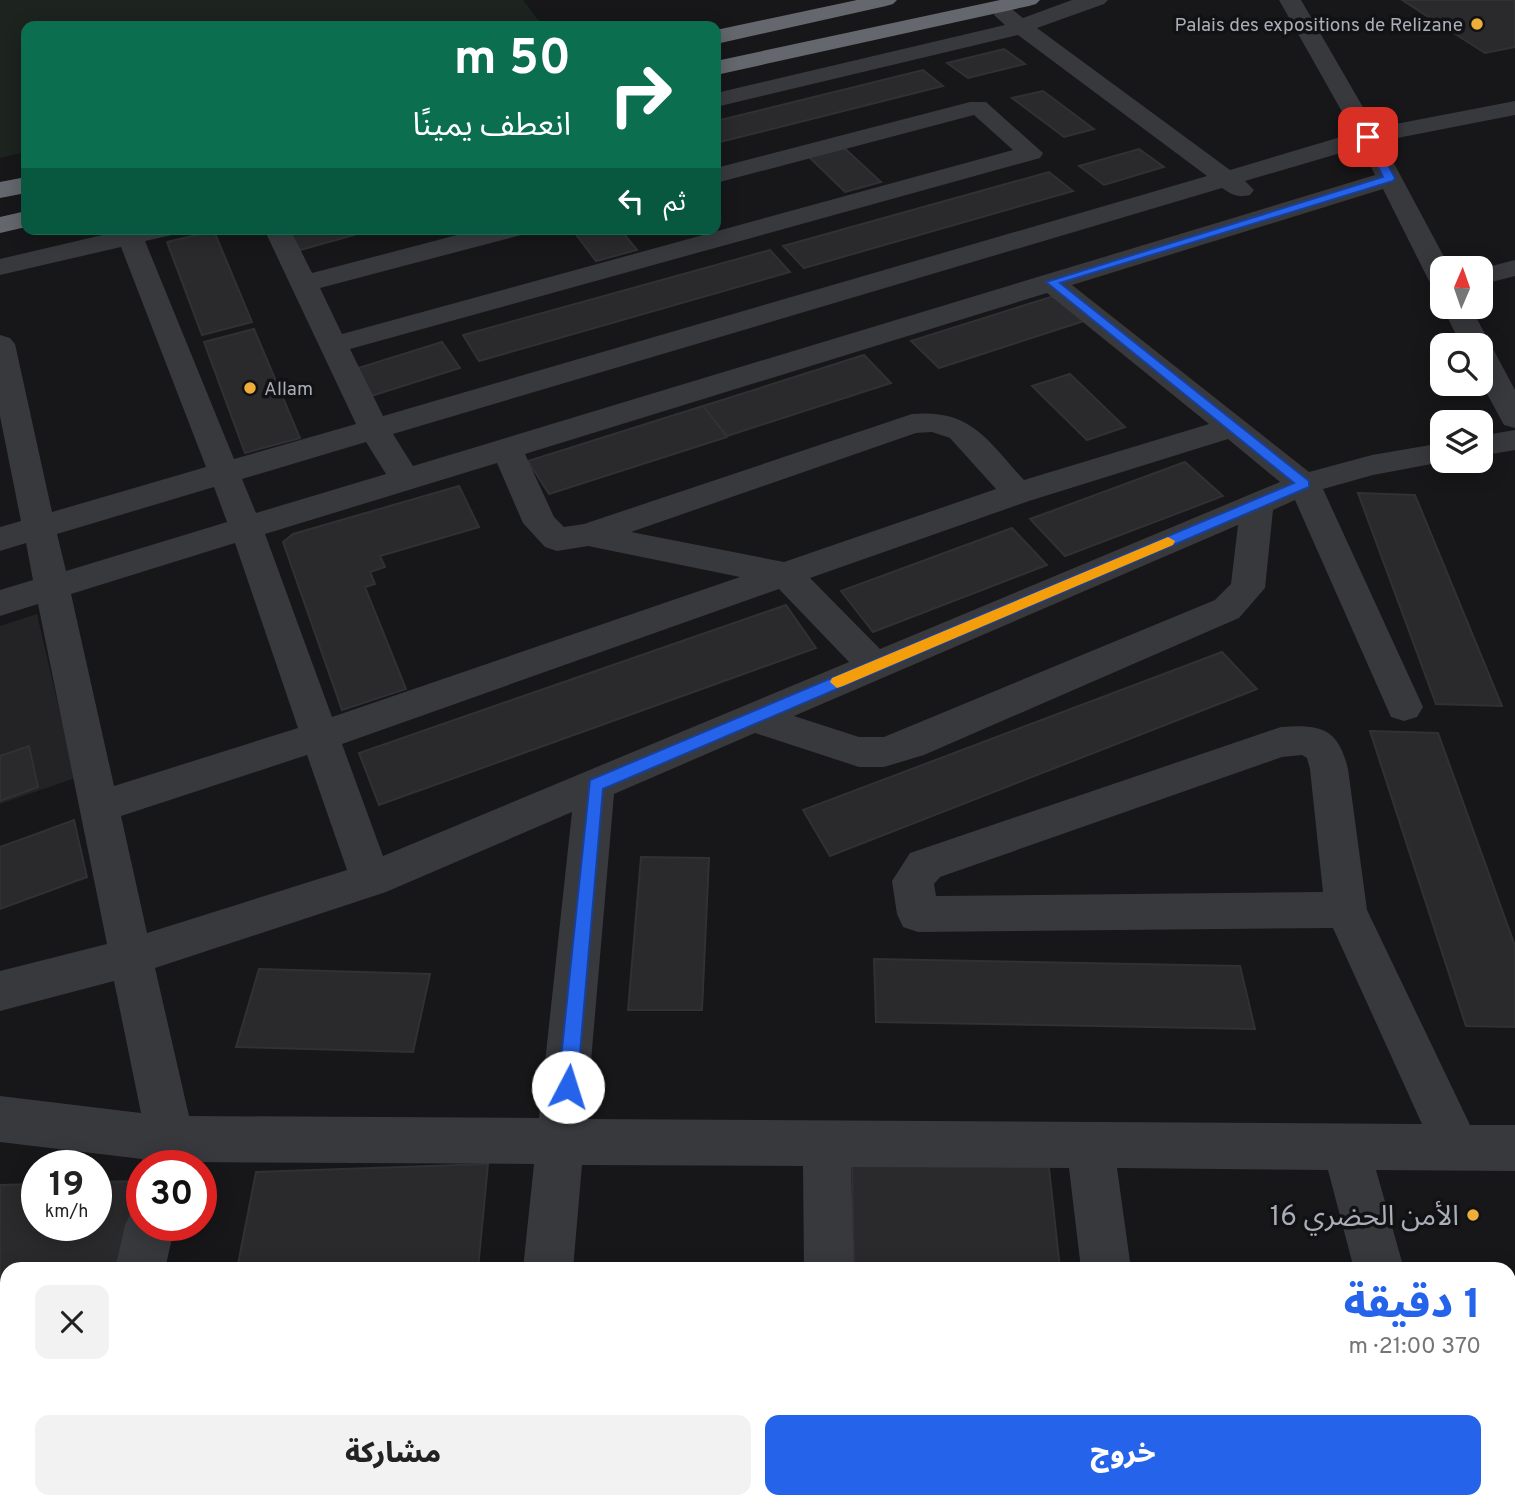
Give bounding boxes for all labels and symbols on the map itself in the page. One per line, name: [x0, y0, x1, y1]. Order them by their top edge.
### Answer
place label: Palais des expositions de Relizane: [1175, 14, 1463, 38]
marker: Palais des expositions de Relizane: [1469, 16, 1485, 32]
pin: [1338, 107, 1398, 167]
north arrow: [1430, 256, 1493, 318]
place label: Allam: [264, 378, 313, 402]
marker: Allam: [242, 380, 258, 396]
position arrow: [531, 1050, 605, 1124]
speed limit sign: 30: [126, 1150, 217, 1241]
place label: الأمن الحضري 16: [1270, 1200, 1459, 1236]
marker: الأمن الحضري 16: [1465, 1207, 1481, 1223]

